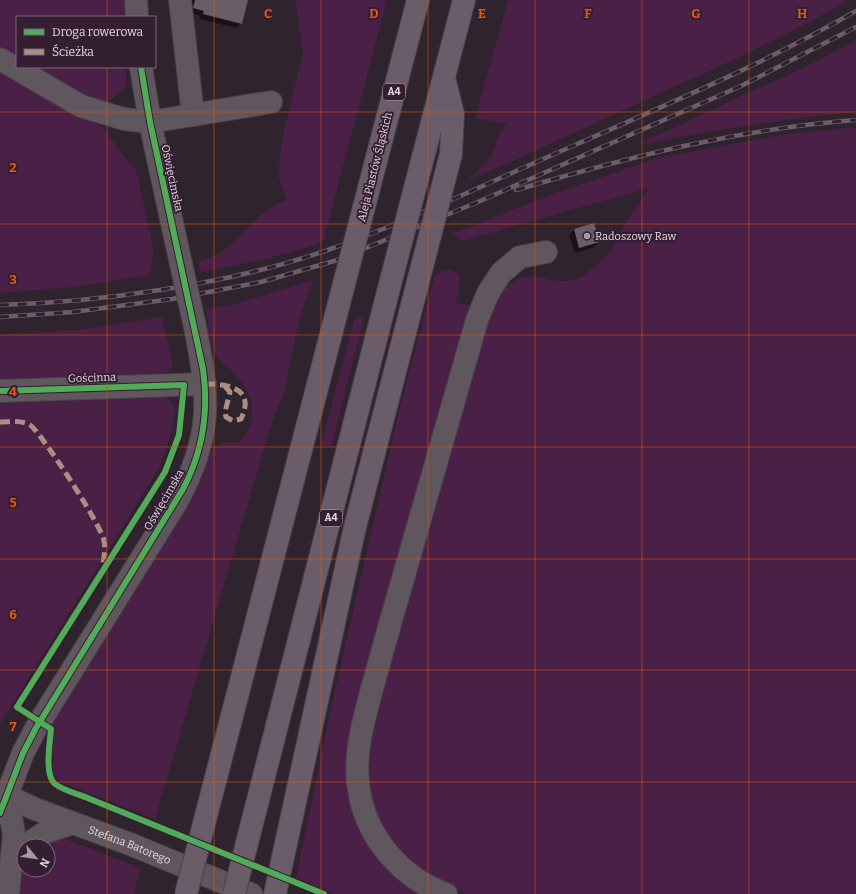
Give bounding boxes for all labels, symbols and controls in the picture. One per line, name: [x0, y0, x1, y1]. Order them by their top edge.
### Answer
text: C: [264, 6, 272, 21]
text: D: [369, 6, 379, 21]
text: E: [478, 6, 486, 21]
text: F: [584, 6, 592, 21]
text: G: [691, 6, 701, 21]
text: H: [797, 6, 807, 21]
legend: [16, 16, 156, 68]
text: Droga rowerowa: [52, 25, 144, 39]
text: Ścieżka: [52, 44, 94, 59]
road number: A4: [383, 84, 405, 100]
street label: Aleja Piastów Śląskich: [354, 111, 395, 223]
street label: Oświęcimska: [159, 143, 185, 213]
text: 2: [9, 160, 17, 175]
place label: Radoszowy Raw: [595, 230, 676, 243]
marker: Radoszowy Raw: [582, 231, 592, 241]
text: 3: [9, 272, 17, 287]
street label: Gościnna: [68, 371, 116, 385]
text: 4: [9, 384, 17, 399]
street label: Oświęcimska: [141, 467, 187, 533]
text: 5: [9, 495, 17, 510]
road number: A4: [320, 510, 342, 526]
text: 6: [9, 607, 17, 622]
text: 7: [10, 719, 17, 734]
street label: Stefana Batorego: [87, 823, 173, 867]
north arrow: [16, 838, 56, 878]
text: N: [36, 856, 52, 870]

